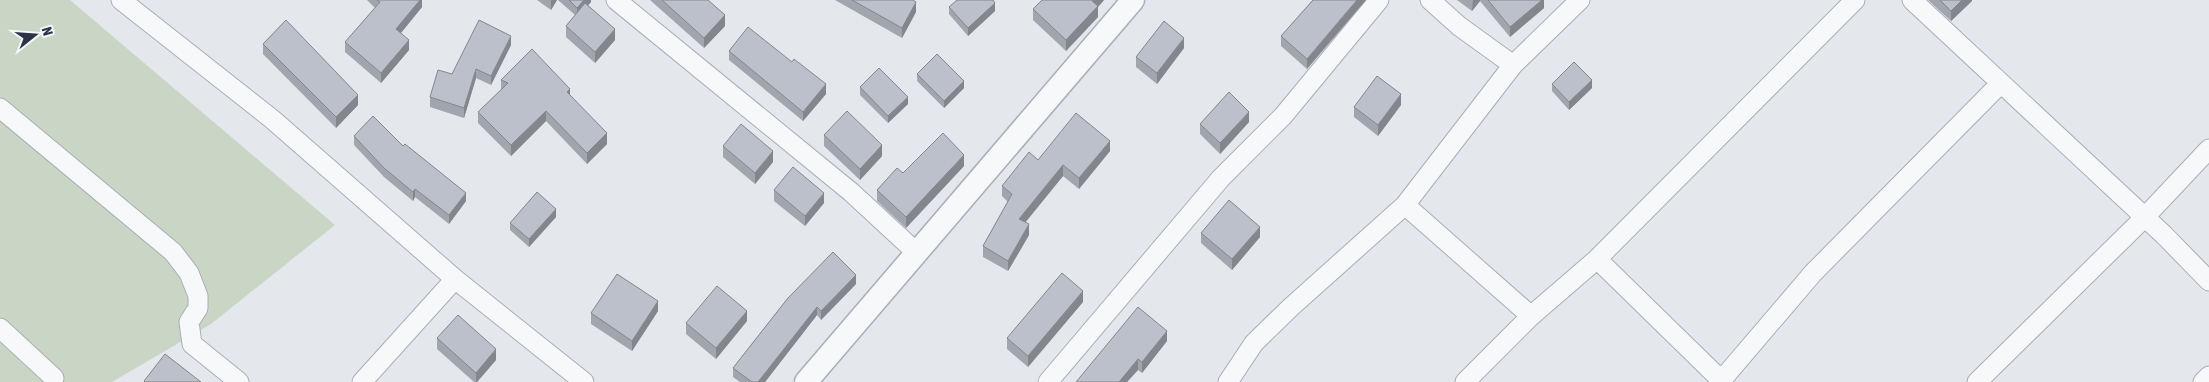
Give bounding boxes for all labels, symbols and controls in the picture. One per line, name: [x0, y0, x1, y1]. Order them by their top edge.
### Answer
north arrow: [10, 10, 60, 60]
text: N: [39, 25, 56, 37]

